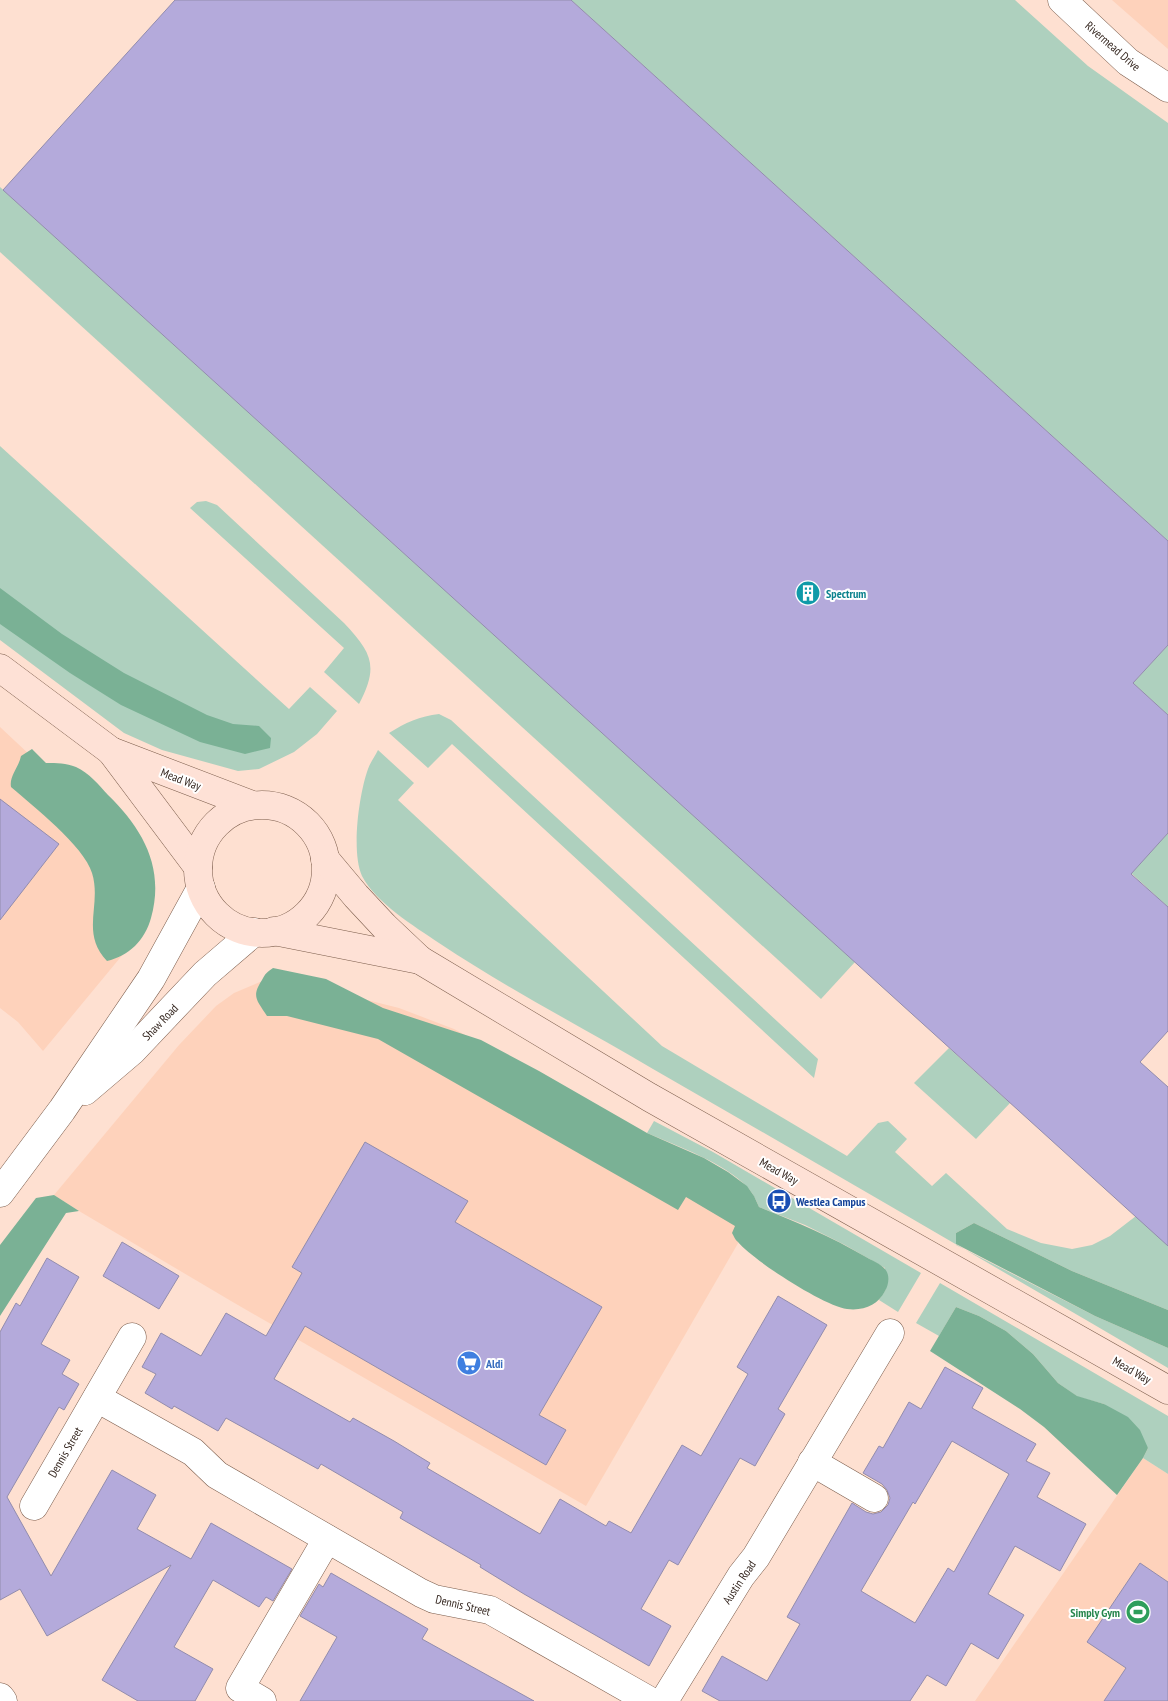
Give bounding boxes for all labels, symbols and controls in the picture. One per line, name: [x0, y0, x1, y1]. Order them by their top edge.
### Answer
street label: Rivermead Drive: [1082, 18, 1144, 74]
building icon: Spectrum: [795, 580, 821, 606]
place label: Spectrum: [826, 586, 866, 601]
street label: Mead Way: [159, 764, 204, 794]
street label: Shaw Road: [139, 1001, 181, 1043]
street label: Mead Way: [757, 1154, 801, 1188]
bus stop icon: Westlea Campus: [766, 1188, 792, 1214]
place label: Westlea Campus: [795, 1194, 865, 1209]
supermarket icon: Aldi: [456, 1350, 482, 1376]
street label: Mead Way: [1110, 1353, 1154, 1387]
place label: Aldi: [485, 1356, 503, 1371]
street label: Dennis Street: [45, 1423, 86, 1480]
street label: Austin Road: [719, 1557, 759, 1607]
street label: Dennis Street: [434, 1591, 493, 1619]
sports icon: Simply Gym: [1125, 1599, 1151, 1625]
place label: Simply Gym: [1070, 1605, 1120, 1620]

